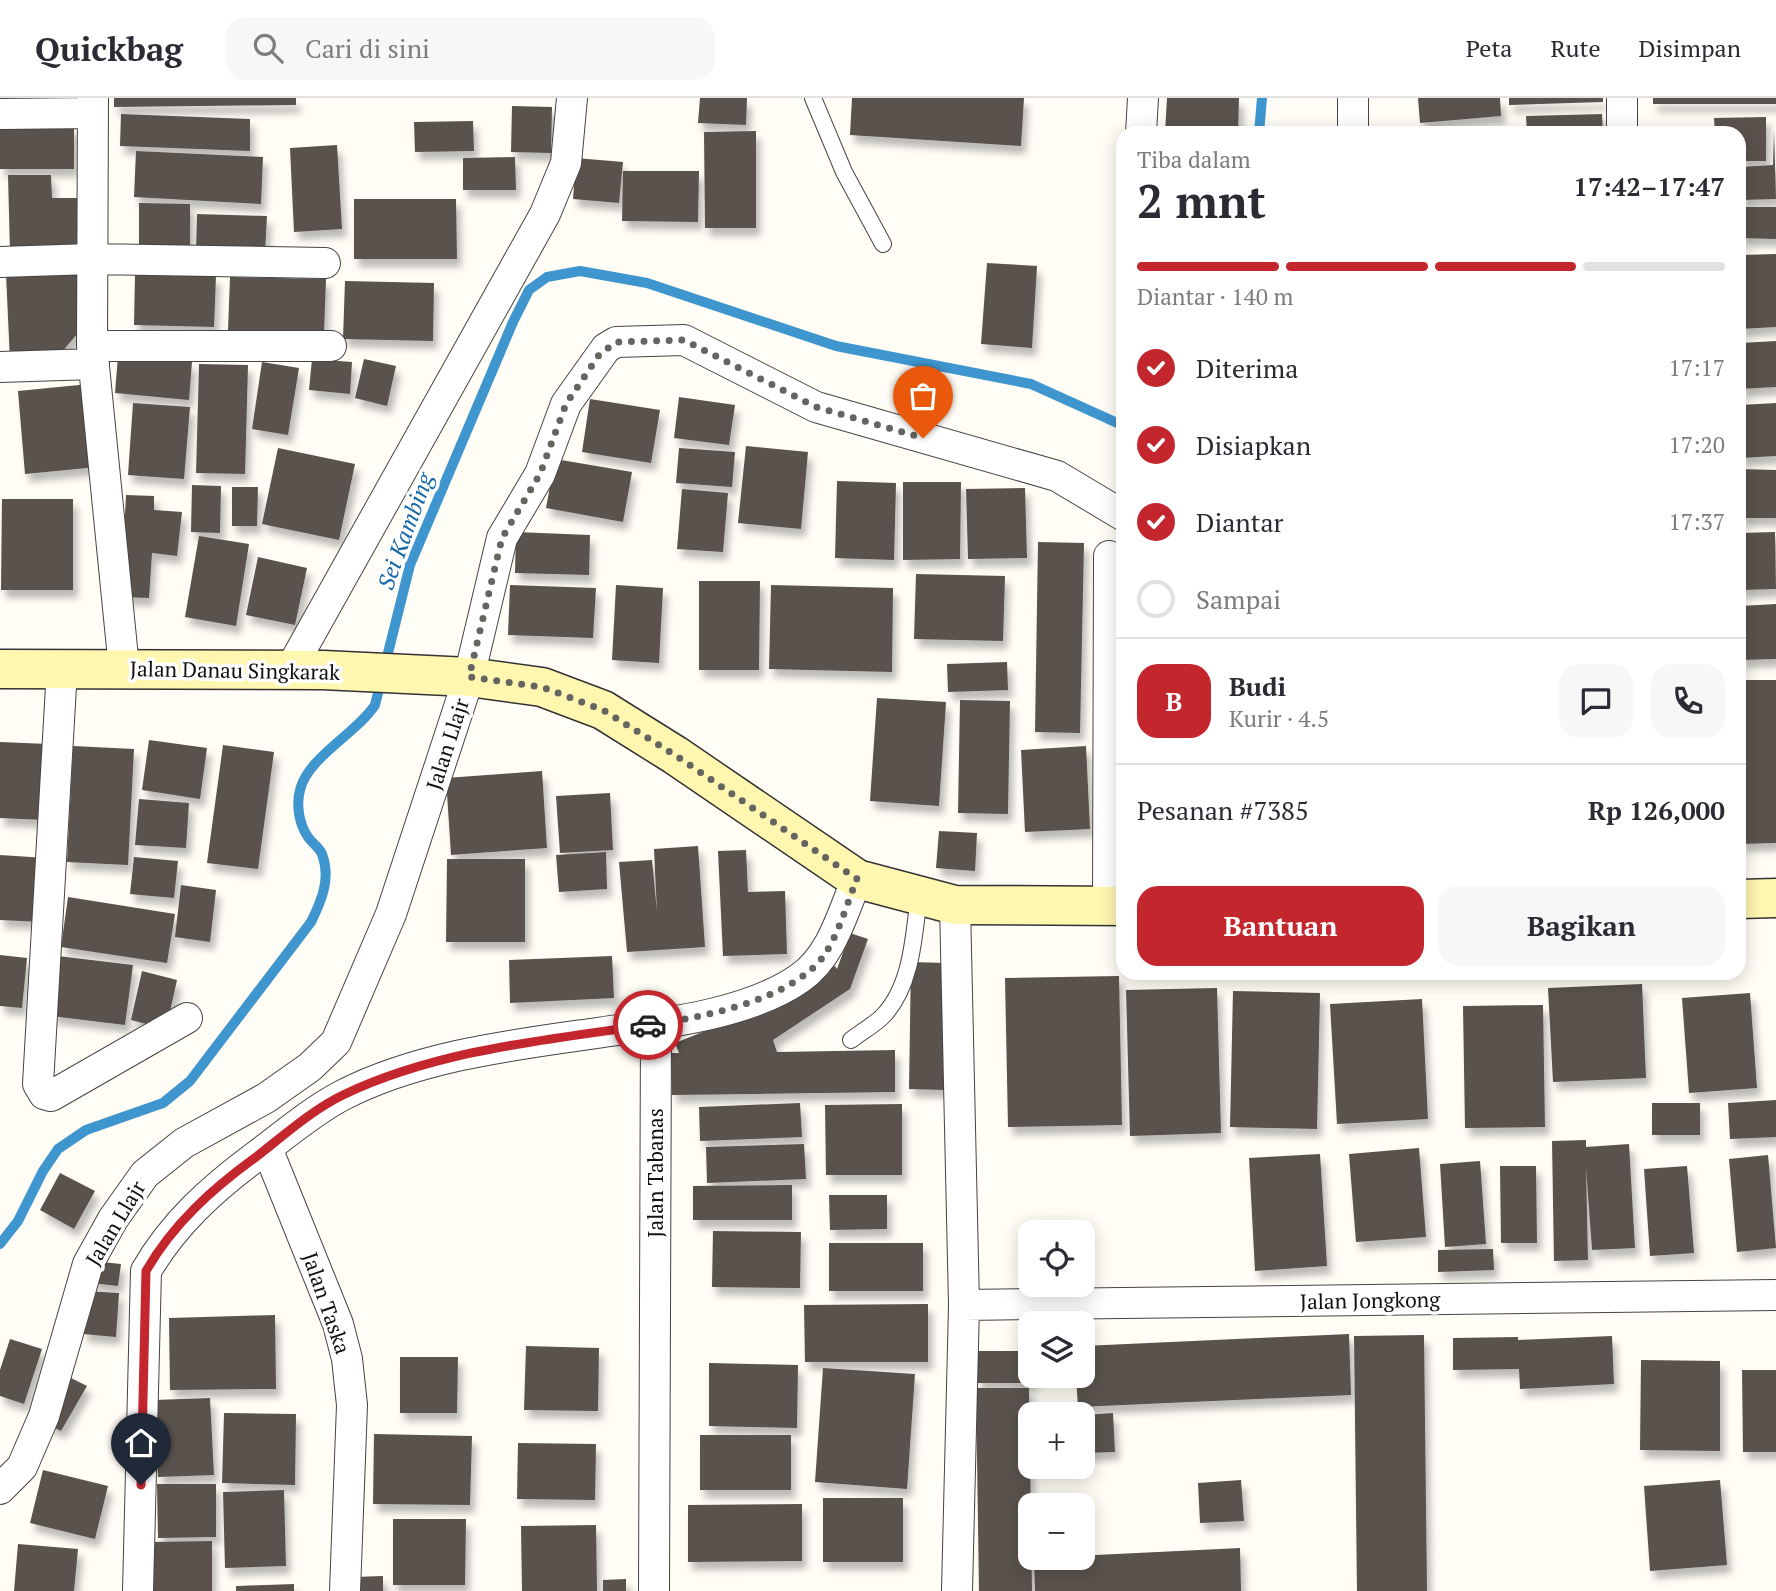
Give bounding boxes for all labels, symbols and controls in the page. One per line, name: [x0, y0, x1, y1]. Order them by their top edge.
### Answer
search box: [225, 17, 715, 80]
text: Quickbag: [35, 27, 183, 70]
icon: search: [249, 29, 287, 67]
text: Cari di sini: [305, 31, 430, 65]
text: Peta: [1466, 32, 1512, 64]
text: Rute: [1550, 32, 1600, 64]
text: Disimpan: [1638, 32, 1741, 64]
text: Tiba dalam: [1137, 144, 1251, 175]
text: 17:42–17:47: [1573, 169, 1725, 203]
text: 2 mnt: [1137, 170, 1266, 231]
text: Diantar · 140 m: [1137, 281, 1293, 312]
icon: check: [1137, 349, 1175, 387]
text: Diterima: [1196, 351, 1298, 385]
text: 17:17: [1668, 352, 1725, 383]
pin: [893, 366, 953, 438]
icon: bag: [904, 377, 942, 415]
icon: check: [1137, 426, 1175, 464]
text: Disiapkan: [1196, 428, 1311, 462]
text: 17:20: [1668, 429, 1725, 460]
water label: Sei Kambing: [370, 467, 441, 594]
icon: check: [1137, 503, 1175, 541]
text: Diantar: [1196, 505, 1284, 539]
text: 17:37: [1668, 506, 1725, 537]
text: Sampai: [1196, 582, 1281, 616]
street label: Jalan Danau Singkarak: [130, 654, 340, 686]
button: chat: [1559, 664, 1633, 738]
button: phone: [1651, 664, 1725, 738]
text: Budi: [1229, 669, 1286, 703]
text: B: [1166, 684, 1182, 718]
street label: Jalan Llajr: [419, 695, 475, 793]
text: Kurir · 4.5: [1229, 703, 1329, 734]
text: Pesanan #7385: [1137, 793, 1309, 827]
text: Rp 126,000: [1588, 793, 1725, 827]
button: Bantuan: [1137, 886, 1424, 966]
button: Bagikan: [1438, 886, 1725, 966]
courier: [613, 990, 683, 1060]
icon: car: [629, 1006, 667, 1044]
street label: Jalan Tabanas: [641, 1108, 669, 1238]
street label: Jalan Llajr: [79, 1175, 151, 1271]
map controls: [1018, 1220, 1095, 1570]
button: locate: [1018, 1220, 1095, 1297]
street label: Jalan Taska: [297, 1248, 358, 1358]
street label: Jalan Jongkong: [1300, 1285, 1441, 1315]
button: layers: [1018, 1311, 1095, 1388]
button: +: [1018, 1402, 1095, 1479]
pin: [111, 1413, 171, 1485]
icon: home: [122, 1424, 160, 1462]
button: −: [1018, 1493, 1095, 1570]

